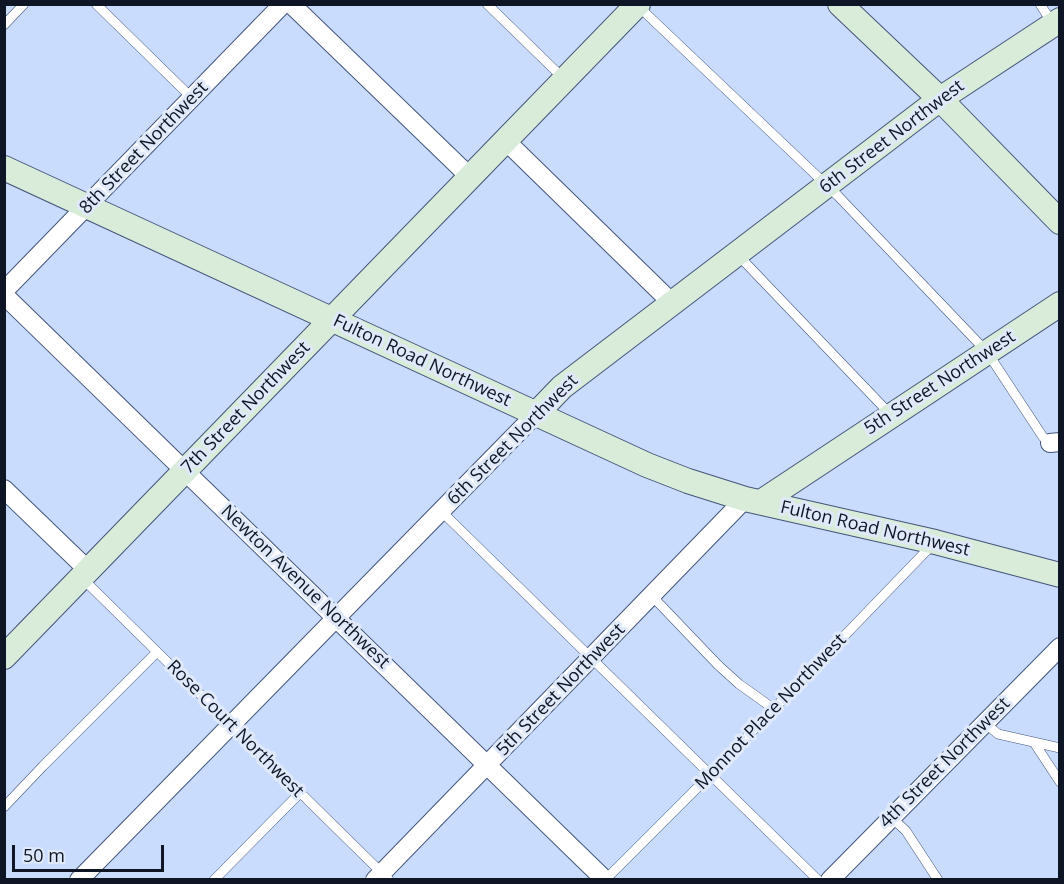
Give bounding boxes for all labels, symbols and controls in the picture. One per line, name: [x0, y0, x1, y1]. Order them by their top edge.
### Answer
street label: 6th Street Northwest: [815, 76, 969, 198]
street label: 8th Street Northwest: [75, 77, 213, 219]
street label: Fulton Road Northwest: [330, 310, 514, 412]
street label: 5th Street Northwest: [860, 326, 1020, 440]
street label: 7th Street Northwest: [177, 337, 315, 479]
street label: 6th Street Northwest: [443, 370, 583, 510]
street label: Fulton Road Northwest: [778, 497, 972, 561]
street label: Newton Avenue Northwest: [216, 501, 394, 673]
street label: 5th Street Northwest: [492, 619, 630, 761]
street label: Monnot Place Northwest: [691, 630, 851, 794]
street label: Rose Court Northwest: [162, 656, 308, 802]
street label: 4th Street Northwest: [875, 693, 1015, 833]
scale bar: [15, 833, 166, 871]
text: 50 m: [23, 843, 65, 867]

